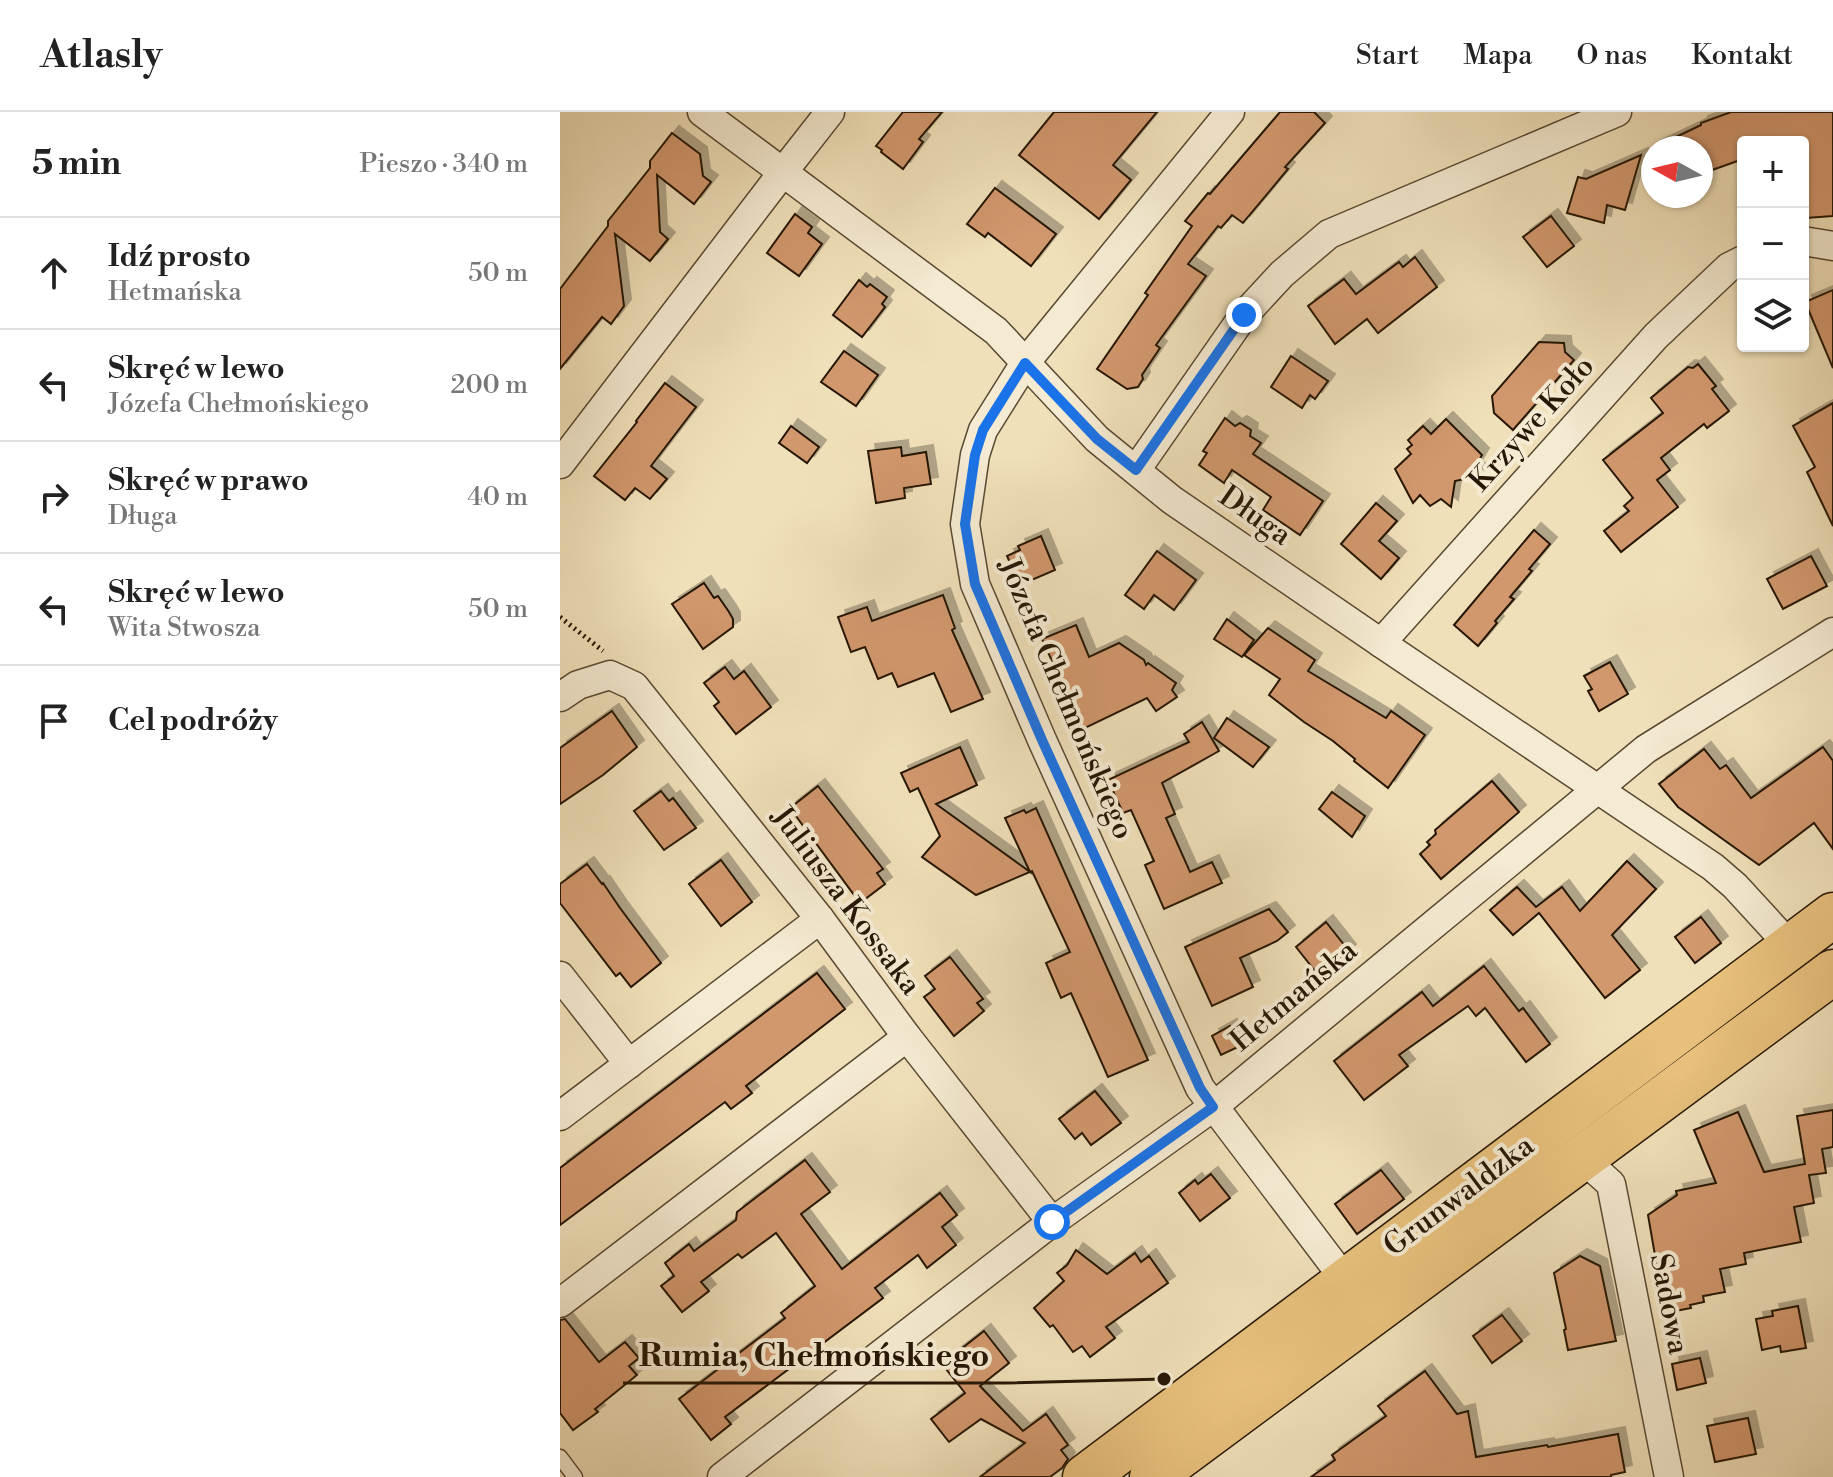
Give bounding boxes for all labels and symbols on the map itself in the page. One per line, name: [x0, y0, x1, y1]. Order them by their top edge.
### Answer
north arrow: [1641, 136, 1713, 208]
route end: [1226, 297, 1262, 333]
street label: Krzywe Koło: [1461, 348, 1603, 500]
street label: Długa: [1211, 477, 1299, 555]
street label: Józefa Chełmońskiego: [989, 552, 1142, 845]
street label: Juliusza Kossaka: [762, 798, 930, 1004]
street label: Hetmańska: [1223, 931, 1366, 1060]
street label: Grunwaldzka: [1376, 1126, 1543, 1265]
route start: [1034, 1204, 1070, 1240]
street label: Sadowa: [1641, 1250, 1698, 1358]
callout: Rumia, Chełmońskiego: [623, 1327, 1006, 1383]
text: Rumia, Chełmońskiego: [639, 1336, 989, 1376]

